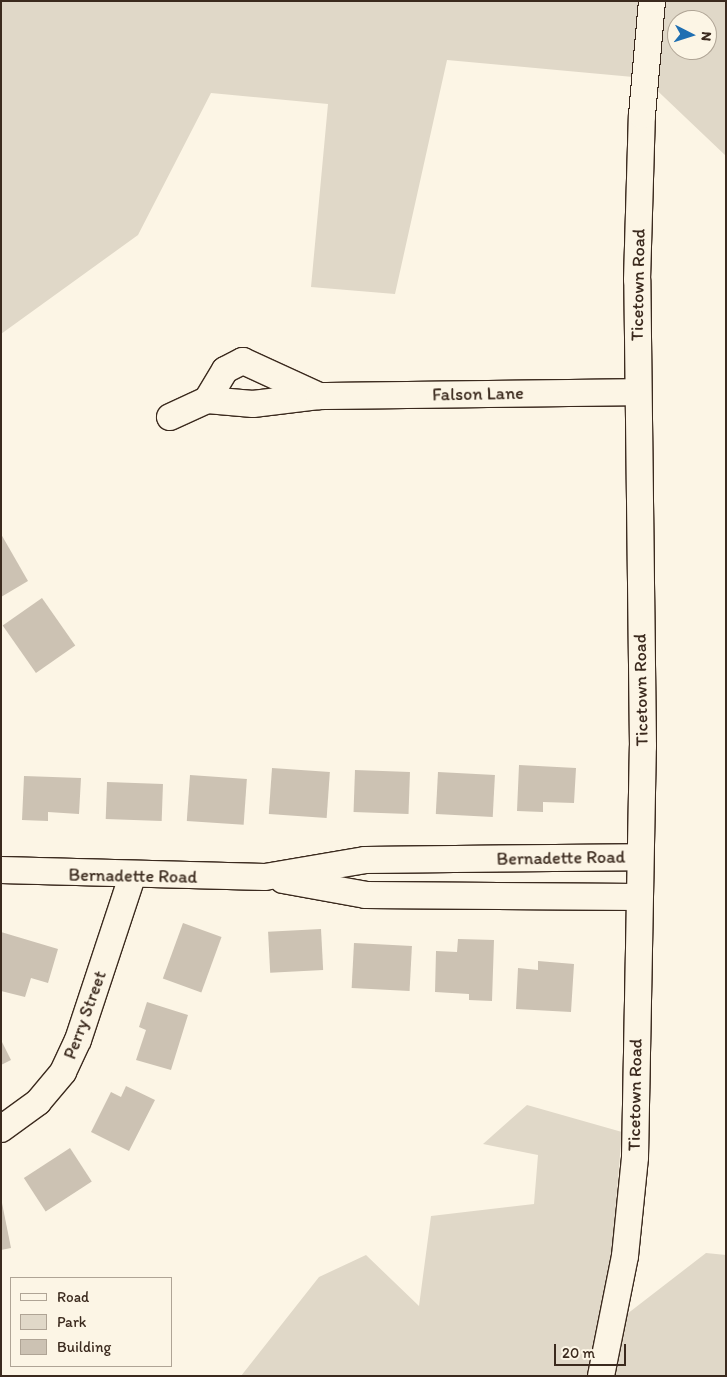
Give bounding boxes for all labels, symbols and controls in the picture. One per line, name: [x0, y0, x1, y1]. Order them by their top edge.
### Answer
north arrow: [667, 10, 717, 60]
text: N: [698, 31, 715, 42]
street label: Ticetown Road: [626, 228, 650, 342]
street label: Falson Lane: [432, 382, 524, 406]
street label: Ticetown Road: [629, 633, 653, 747]
street label: Bernadette Road: [497, 846, 625, 870]
street label: Bernadette Road: [69, 864, 197, 888]
street label: Perry Street: [59, 968, 111, 1062]
street label: Ticetown Road: [623, 1038, 647, 1152]
legend: [10, 1277, 172, 1367]
text: Road: [57, 1288, 89, 1306]
text: Park: [57, 1313, 87, 1331]
scale bar: [557, 1334, 630, 1366]
text: Building: [57, 1338, 111, 1356]
text: 20 m: [562, 1344, 595, 1362]

